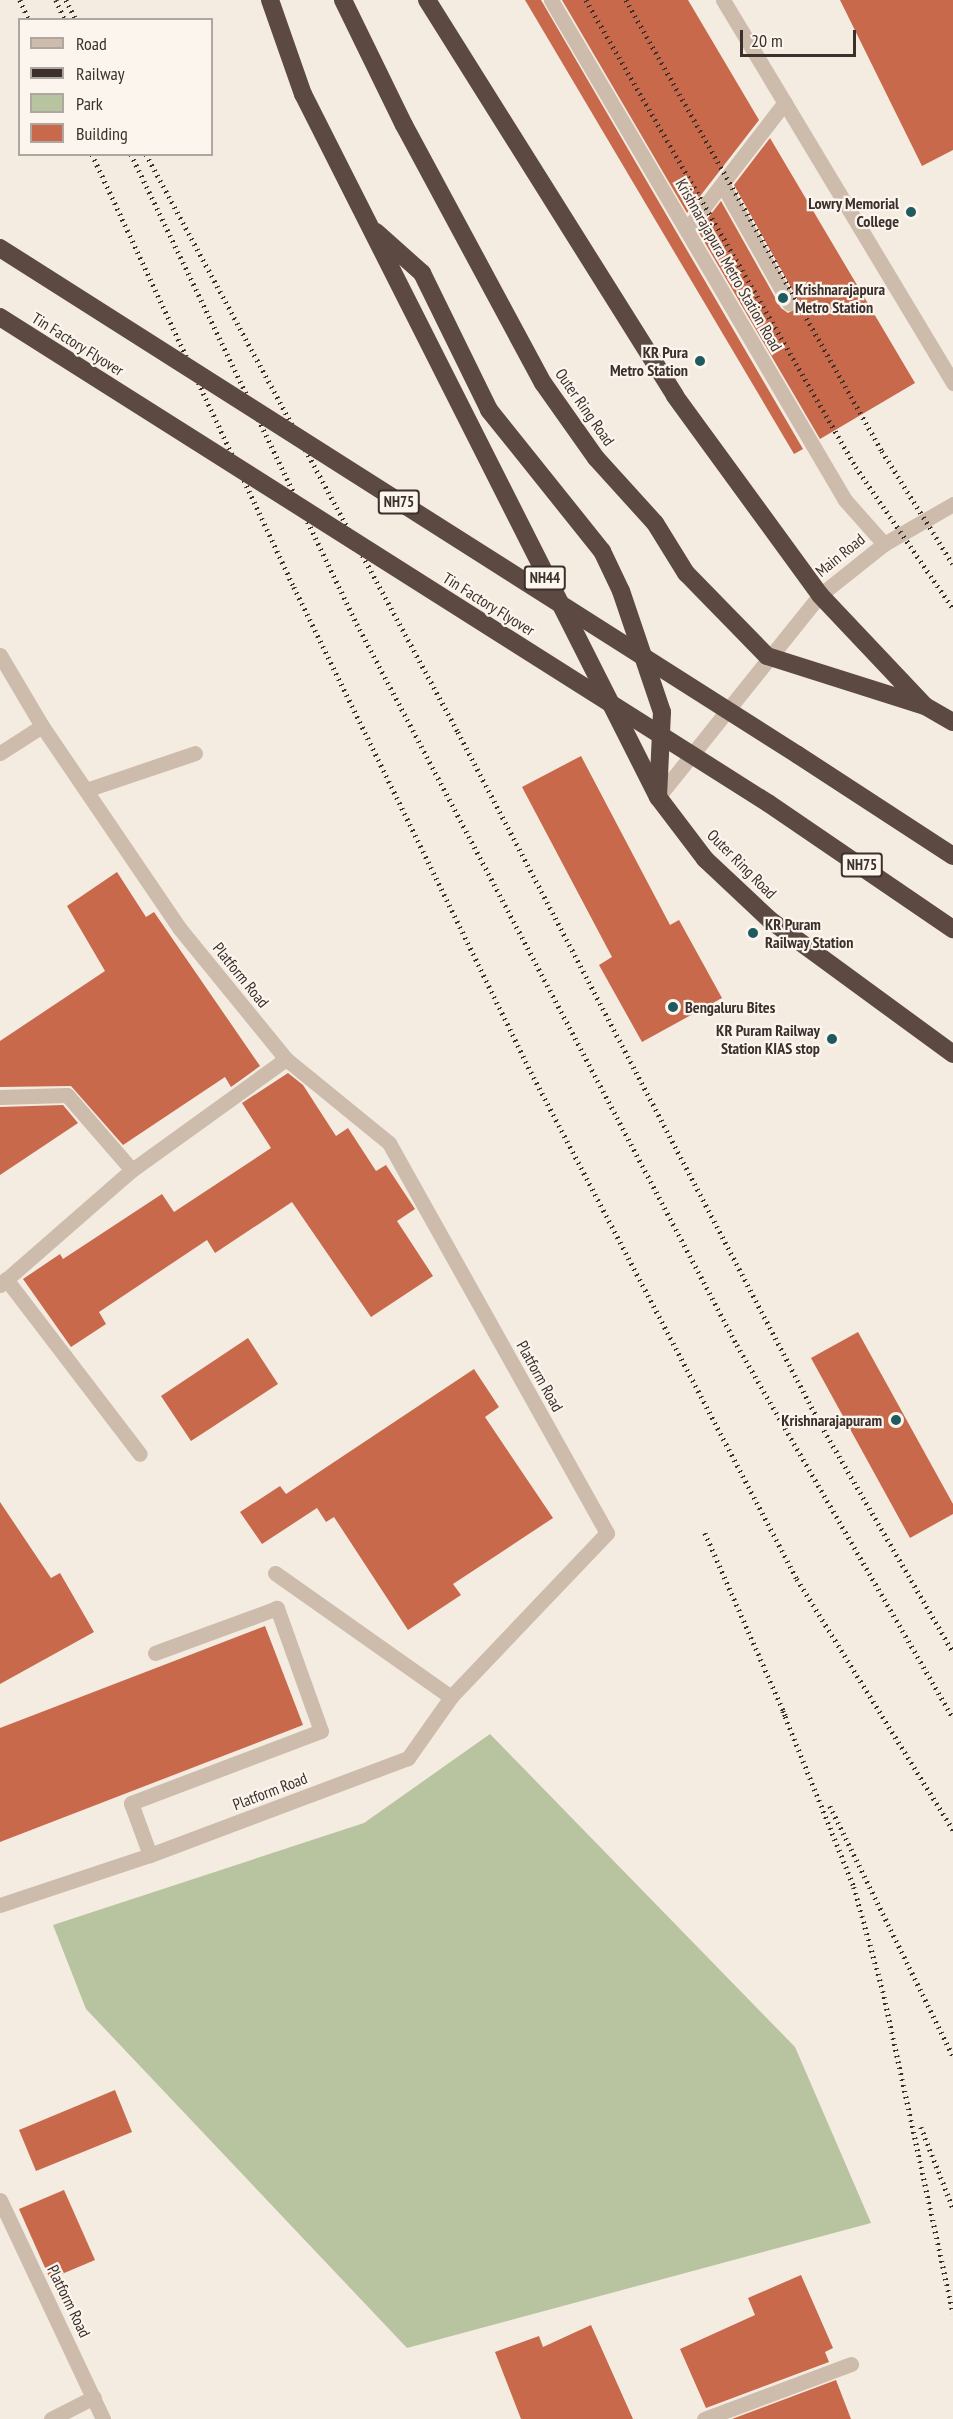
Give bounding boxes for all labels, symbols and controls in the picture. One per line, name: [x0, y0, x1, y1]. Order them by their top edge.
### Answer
legend: [18, 18, 213, 156]
scale bar: [743, 18, 858, 56]
text: 20 m: [751, 29, 783, 52]
text: Road: [76, 32, 107, 55]
text: Railway: [76, 62, 125, 85]
text: Park: [76, 92, 103, 115]
text: Building: [76, 122, 128, 145]
street label: Krishnarajapura Metro Station Road: [672, 175, 786, 355]
place label: Lowry Memorial College: [808, 193, 899, 231]
marker: Lowry Memorial College: [904, 205, 918, 219]
place label: Krishnarajapura Metro Station: [795, 279, 885, 317]
marker: Krishnarajapura Metro Station: [776, 291, 790, 305]
street label: Tin Factory Flyover: [28, 308, 128, 380]
place label: KR Pura Metro Station: [610, 342, 688, 380]
marker: KR Pura Metro Station: [693, 354, 707, 368]
street label: Outer Ring Road: [551, 365, 619, 449]
road number: NH75: [376, 490, 422, 514]
street label: Main Road: [812, 529, 868, 581]
road number: NH44: [522, 566, 568, 590]
street label: Tin Factory Flyover: [439, 568, 539, 640]
street label: Outer Ring Road: [703, 825, 781, 903]
road number: NH75: [840, 853, 884, 877]
place label: KR Puram Railway Station: [765, 914, 854, 952]
marker: KR Puram Railway Station: [746, 926, 760, 940]
street label: Platform Road: [209, 939, 273, 1011]
place label: Bengaluru Bites: [685, 997, 775, 1017]
marker: Bengaluru Bites: [666, 1000, 680, 1014]
place label: KR Puram Railway Station KIAS stop: [716, 1020, 820, 1058]
marker: KR Puram Railway Station KIAS stop: [825, 1032, 839, 1046]
street label: Platform Road: [513, 1337, 567, 1415]
place label: Krishnarajapuram: [781, 1410, 882, 1430]
marker: Krishnarajapuram: [887, 1411, 905, 1429]
street label: Platform Road: [230, 1768, 310, 1814]
street label: Platform Road: [43, 2262, 95, 2340]

